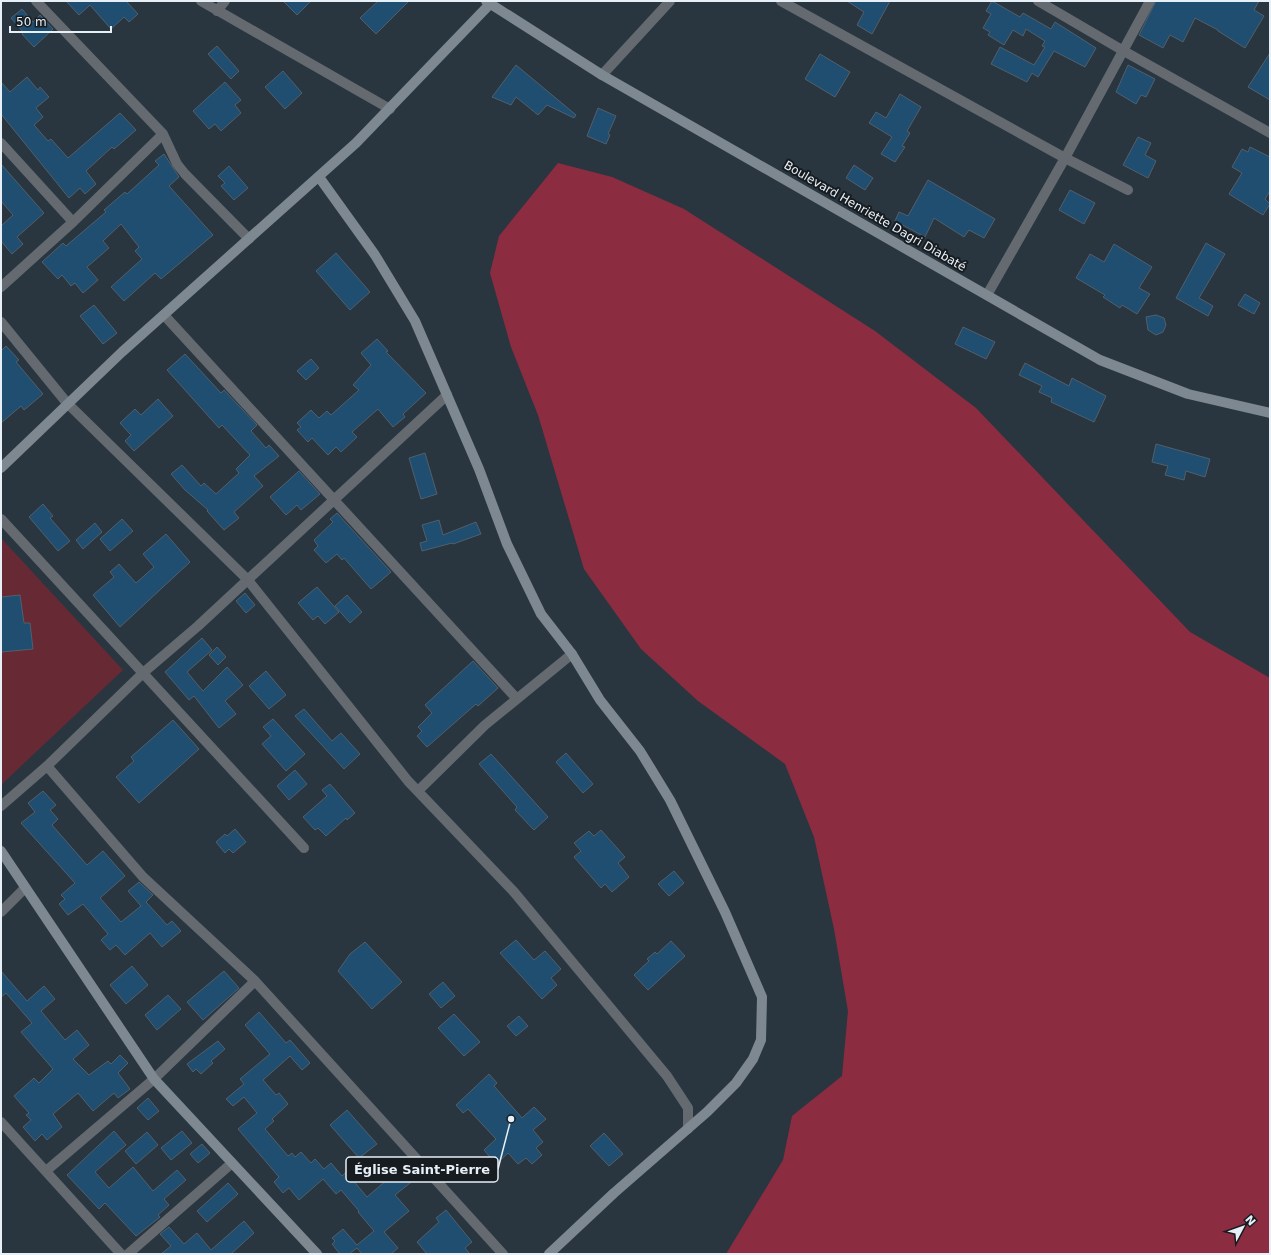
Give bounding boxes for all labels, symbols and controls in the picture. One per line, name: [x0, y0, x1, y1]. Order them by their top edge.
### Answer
scale bar: [10, 8, 111, 34]
text: 50 m: [16, 15, 47, 29]
street label: Boulevard Henriette Dagri Diabaté: [781, 158, 969, 274]
callout: Église Saint-Pierre: [346, 1157, 498, 1182]
text: Église Saint-Pierre: [354, 1162, 490, 1177]
north arrow: [1223, 1207, 1263, 1247]
text: N: [1242, 1213, 1258, 1229]

